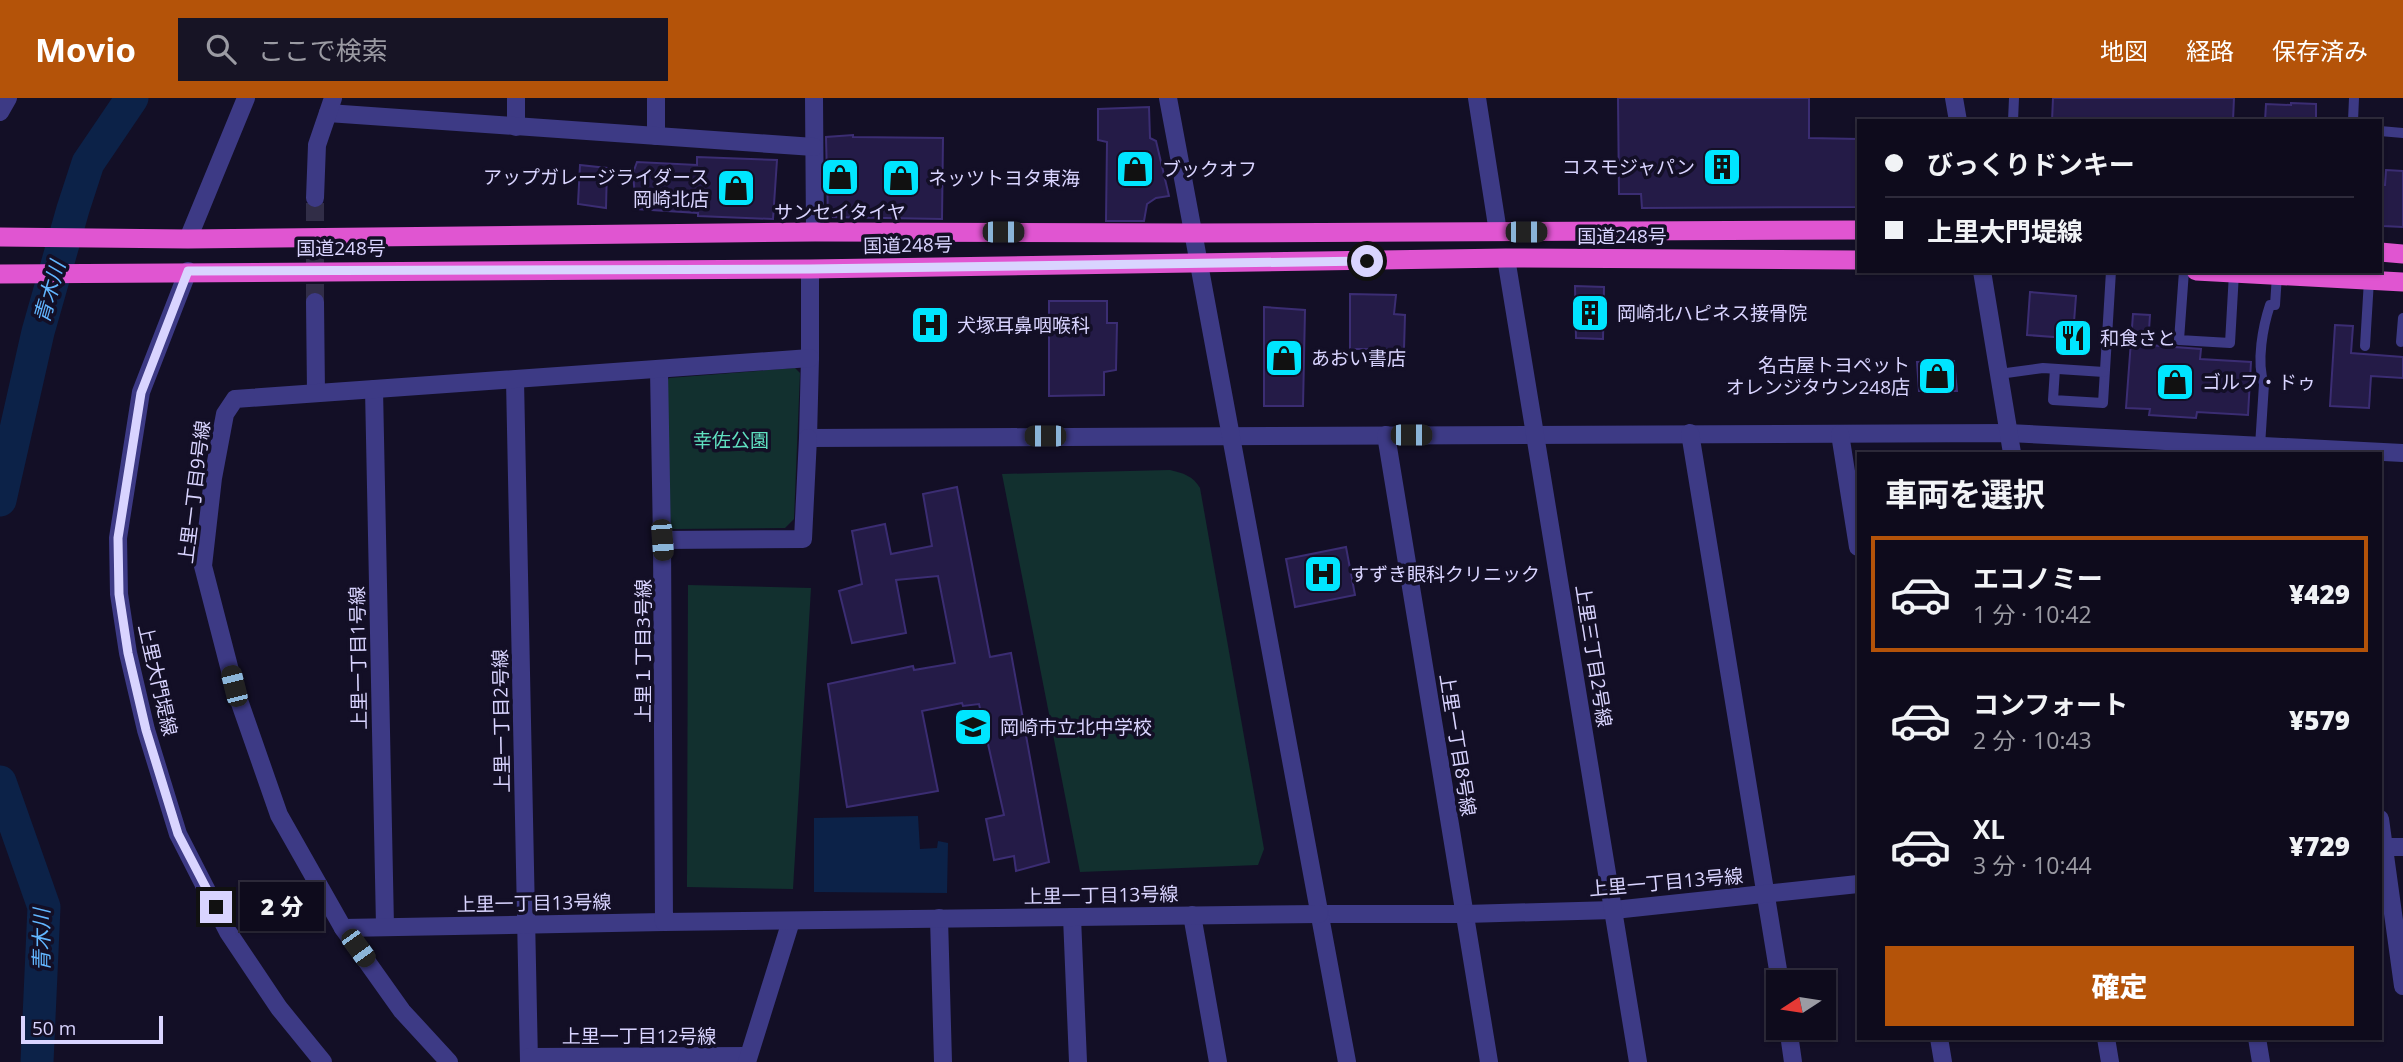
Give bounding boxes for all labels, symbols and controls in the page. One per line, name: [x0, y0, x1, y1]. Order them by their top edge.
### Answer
search box: [178, 18, 668, 81]
text: Movio: [35, 27, 136, 72]
icon: search: [202, 30, 240, 68]
text: ここで検索: [258, 32, 388, 68]
text: 地図: [2100, 34, 2148, 67]
text: 経路: [2186, 34, 2234, 67]
text: 保存済み: [2272, 34, 2368, 67]
building icon: コスモジャパン: [1701, 146, 1743, 188]
text: びっくりドンキー: [1927, 146, 2135, 182]
shop icon: ブックオフ: [1114, 148, 1156, 190]
place label: コスモジャパン: [1562, 154, 1695, 180]
shop icon: サンセイタイヤ: [819, 156, 861, 198]
place label: ブックオフ: [1162, 156, 1257, 182]
shop icon: ネッツトヨタ東海: [880, 157, 922, 199]
place label: アップガレージライダース 岡崎北店: [483, 164, 709, 212]
place label: ネッツトヨタ東海: [928, 165, 1080, 191]
shop icon: アップガレージライダース 岡崎北店: [715, 167, 757, 209]
place label: サンセイタイヤ: [774, 199, 906, 225]
text: 上里大門堤線: [1927, 213, 2083, 249]
car: [983, 222, 1025, 243]
car: [1506, 222, 1548, 243]
street label: 国道248号: [1577, 223, 1667, 249]
street label: 国道248号: [863, 231, 953, 259]
street label: 国道248号: [296, 235, 386, 261]
route start: [1351, 245, 1383, 277]
water label: 青木川: [27, 256, 72, 326]
building icon: 岡崎北ハピネス接骨院: [1569, 292, 1611, 334]
place label: 岡崎北ハピネス接骨院: [1617, 300, 1807, 326]
hospital icon: 犬塚耳鼻咽喉科: [909, 304, 951, 346]
place label: 犬塚耳鼻咽喉科: [957, 312, 1090, 338]
restaurant icon: 和食さと: [2052, 317, 2094, 359]
place label: 和食さと: [2100, 325, 2176, 351]
shop icon: あおい書店: [1263, 337, 1305, 379]
place label: あおい書店: [1311, 345, 1406, 371]
place label: 名古屋トヨペット オレンジタウン248店: [1726, 352, 1910, 400]
shop icon: 名古屋トヨペット オレンジタウン248店: [1916, 355, 1958, 397]
shop icon: ゴルフ・ドゥ: [2154, 361, 2196, 403]
place label: ゴルフ・ドゥ: [2202, 369, 2316, 395]
street label: 上里一丁目9号線: [172, 419, 216, 565]
car: [1391, 425, 1433, 446]
car: [1025, 426, 1067, 447]
park label: 幸佐公園: [693, 427, 769, 453]
text: 車両を選択: [1885, 472, 2045, 515]
car: [651, 518, 674, 562]
hospital icon: すずき眼科クリニック: [1302, 553, 1344, 595]
text: エコノミー: [1973, 560, 2103, 596]
place label: すずき眼科クリニック: [1350, 561, 1540, 587]
icon: car: [1889, 563, 1952, 626]
text: ¥429: [2289, 576, 2350, 612]
street label: 上里１丁目3号線: [630, 579, 656, 723]
street label: 上里三丁目2号線: [1570, 583, 1618, 729]
street label: 上里一丁目1号線: [344, 586, 372, 730]
text: 1 分 · 10:42: [1973, 598, 2092, 630]
street label: 上里大門堤線: [133, 622, 183, 738]
street label: 上里一丁目2号線: [487, 649, 515, 793]
car: [219, 663, 250, 709]
street label: 上里一丁目8号線: [1434, 672, 1482, 818]
text: コンフォート: [1973, 686, 2128, 722]
icon: car: [1889, 689, 1952, 752]
text: ¥579: [2289, 702, 2350, 738]
school or university icon: 岡崎市立北中学校: [952, 706, 994, 748]
place label: 岡崎市立北中学校: [1000, 714, 1152, 740]
text: 2 分 · 10:43: [1973, 724, 2092, 756]
text: XL: [1973, 811, 2005, 847]
icon: car: [1889, 815, 1952, 878]
text: ¥729: [2289, 828, 2350, 864]
text: 3 分 · 10:44: [1973, 849, 2092, 881]
street label: 上里一丁目13号線: [1588, 862, 1744, 902]
street label: 上里一丁目13号線: [1023, 881, 1179, 909]
callout: 2 分: [241, 882, 324, 932]
street label: 上里一丁目13号線: [456, 889, 612, 917]
text: 2 分: [261, 890, 303, 922]
route end: [200, 891, 232, 923]
water label: 青木川: [27, 907, 55, 972]
car: [338, 925, 379, 971]
button: 確定: [1885, 946, 2354, 1026]
north arrow: [1766, 970, 1836, 1040]
map controls: [1766, 970, 1836, 1040]
scale bar: [21, 1013, 163, 1045]
text: 50 m: [32, 1015, 76, 1041]
street label: 上里一丁目12号線: [562, 1023, 716, 1049]

